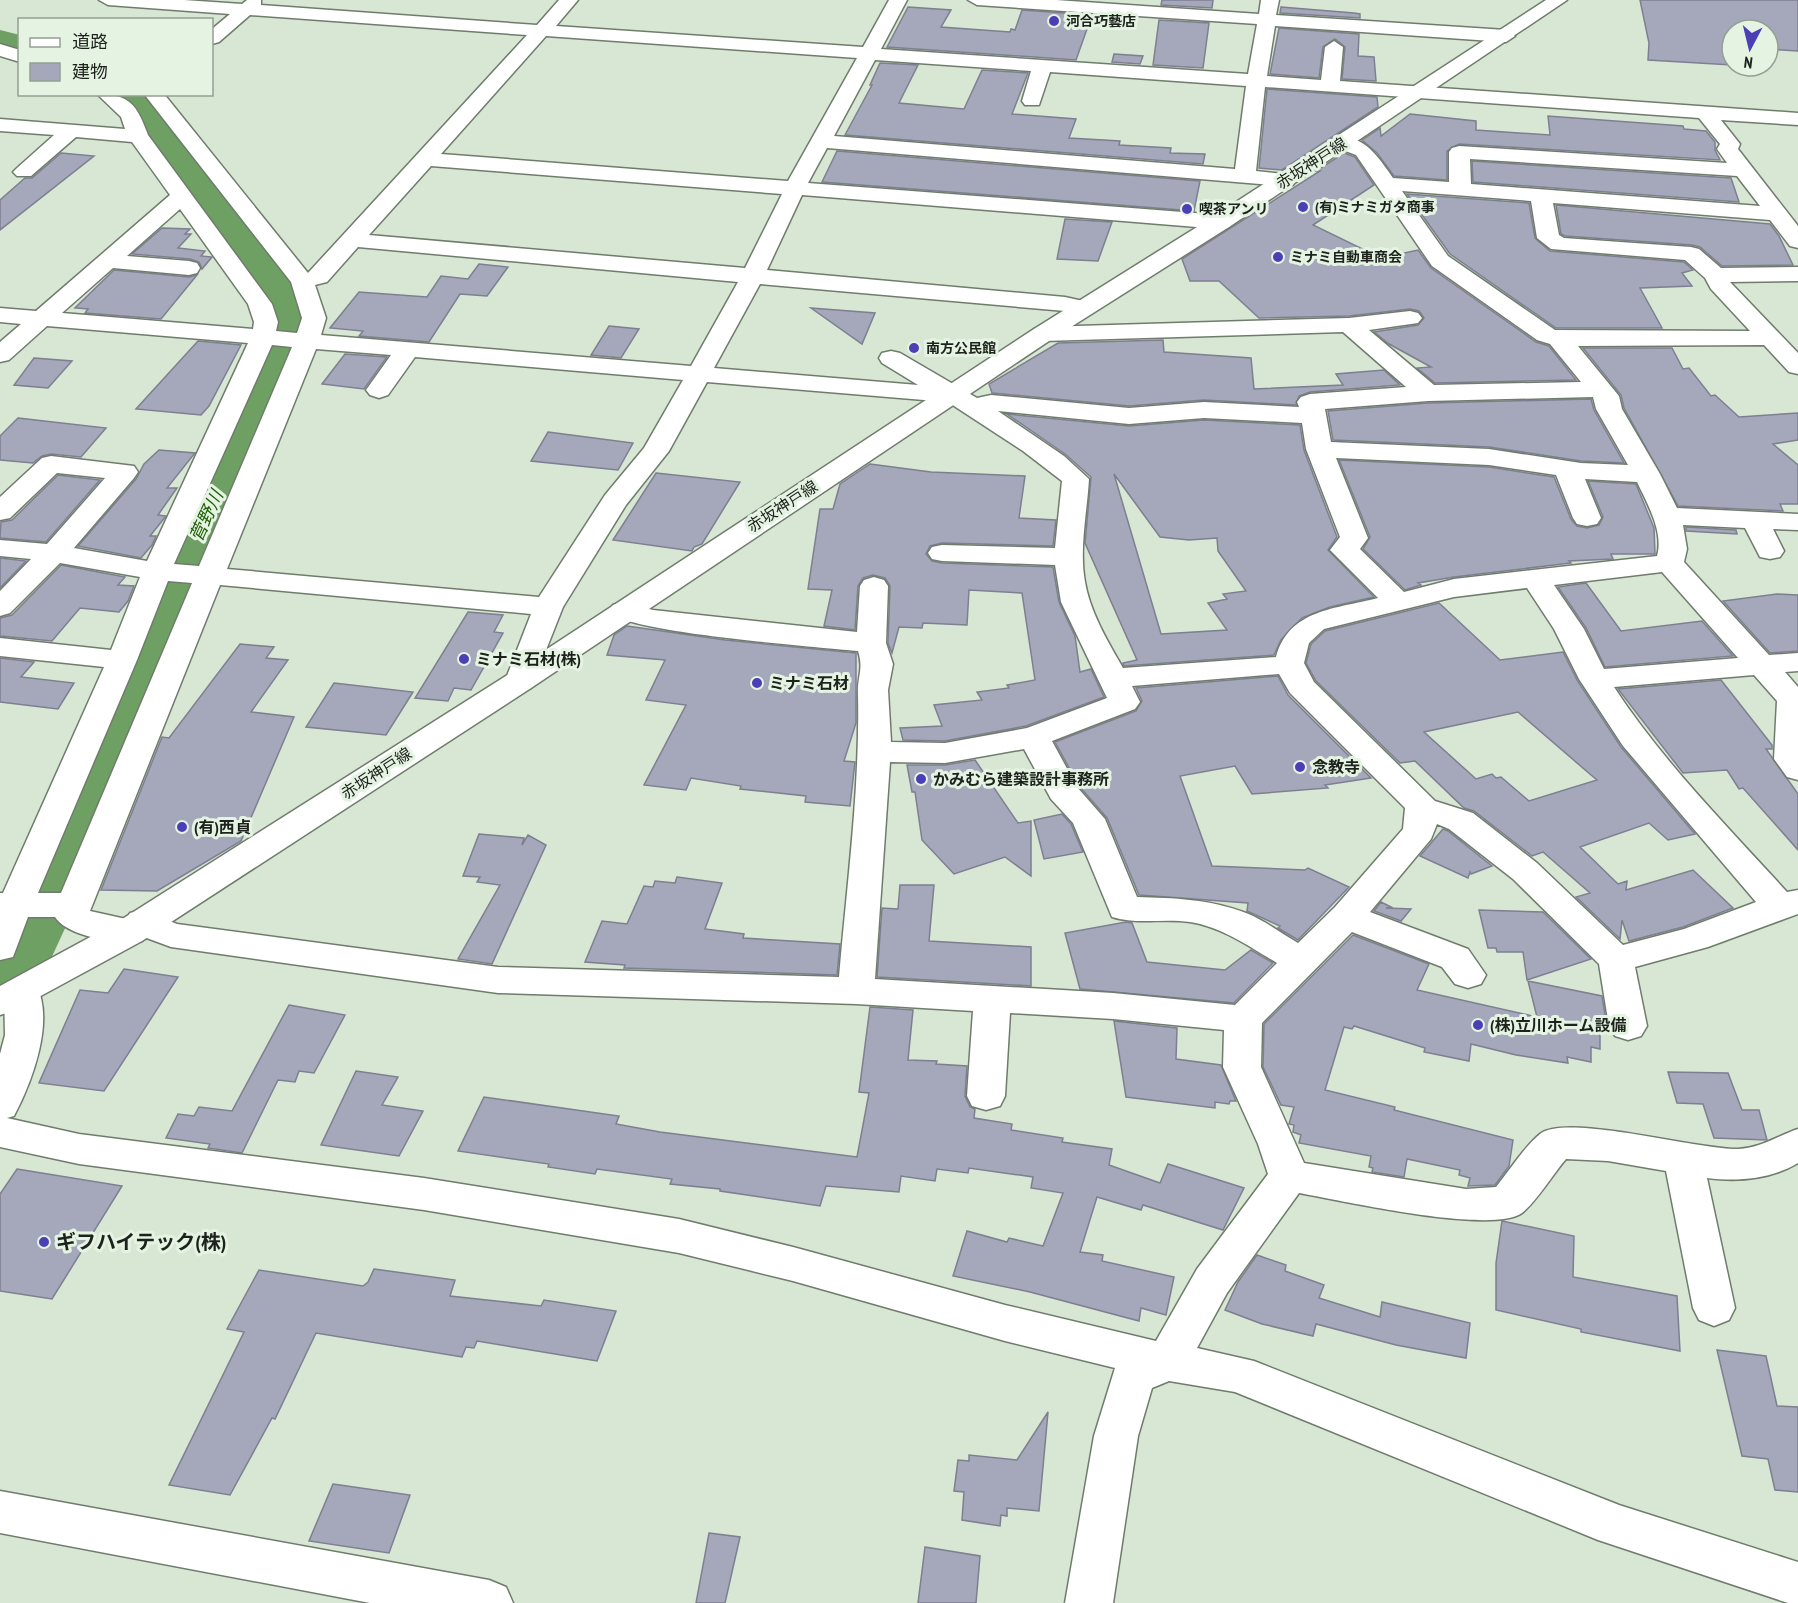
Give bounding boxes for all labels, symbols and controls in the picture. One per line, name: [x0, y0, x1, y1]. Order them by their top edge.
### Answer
place label: 河合巧藝店: [1066, 12, 1136, 30]
marker: 河合巧藝店: [1047, 14, 1061, 28]
legend: [18, 18, 213, 96]
north arrow: [1720, 18, 1780, 78]
text: 道路: [72, 30, 108, 53]
text: N: [1743, 52, 1754, 73]
text: 建物: [72, 60, 108, 83]
street label: 赤坂神戸線: [1272, 133, 1350, 193]
place label: (有)ミナミガタ商事: [1315, 198, 1435, 216]
place label: 喫茶アンリ: [1199, 200, 1268, 218]
marker: (有)ミナミガタ商事: [1296, 200, 1310, 214]
marker: 喫茶アンリ: [1180, 202, 1194, 216]
place label: ミナミ自動車商会: [1290, 248, 1402, 266]
marker: ミナミ自動車商会: [1271, 250, 1285, 264]
place label: 南方公民館: [926, 339, 996, 357]
marker: 南方公民館: [907, 341, 921, 355]
street label: 赤坂神戸線: [743, 476, 821, 536]
water label: 菅野川: [184, 485, 229, 545]
place label: ミナミ石材(株): [476, 649, 581, 669]
marker: ミナミ石材(株): [457, 652, 471, 666]
place label: ミナミ石材: [769, 673, 849, 693]
marker: ミナミ石材: [750, 676, 764, 690]
street label: 赤坂神戸線: [337, 743, 415, 803]
place label: 念教寺: [1312, 757, 1360, 777]
marker: 念教寺: [1293, 760, 1307, 774]
place label: かみむら建築設計事務所: [933, 769, 1109, 789]
marker: かみむら建築設計事務所: [914, 772, 928, 786]
place label: (有)西貞: [194, 817, 251, 837]
marker: (有)西貞: [175, 820, 189, 834]
place label: (株)立川ホーム設備: [1490, 1015, 1626, 1035]
marker: (株)立川ホーム設備: [1471, 1018, 1485, 1032]
place label: ギフハイテック(株): [56, 1229, 226, 1255]
marker: ギフハイテック(株): [37, 1235, 51, 1249]

